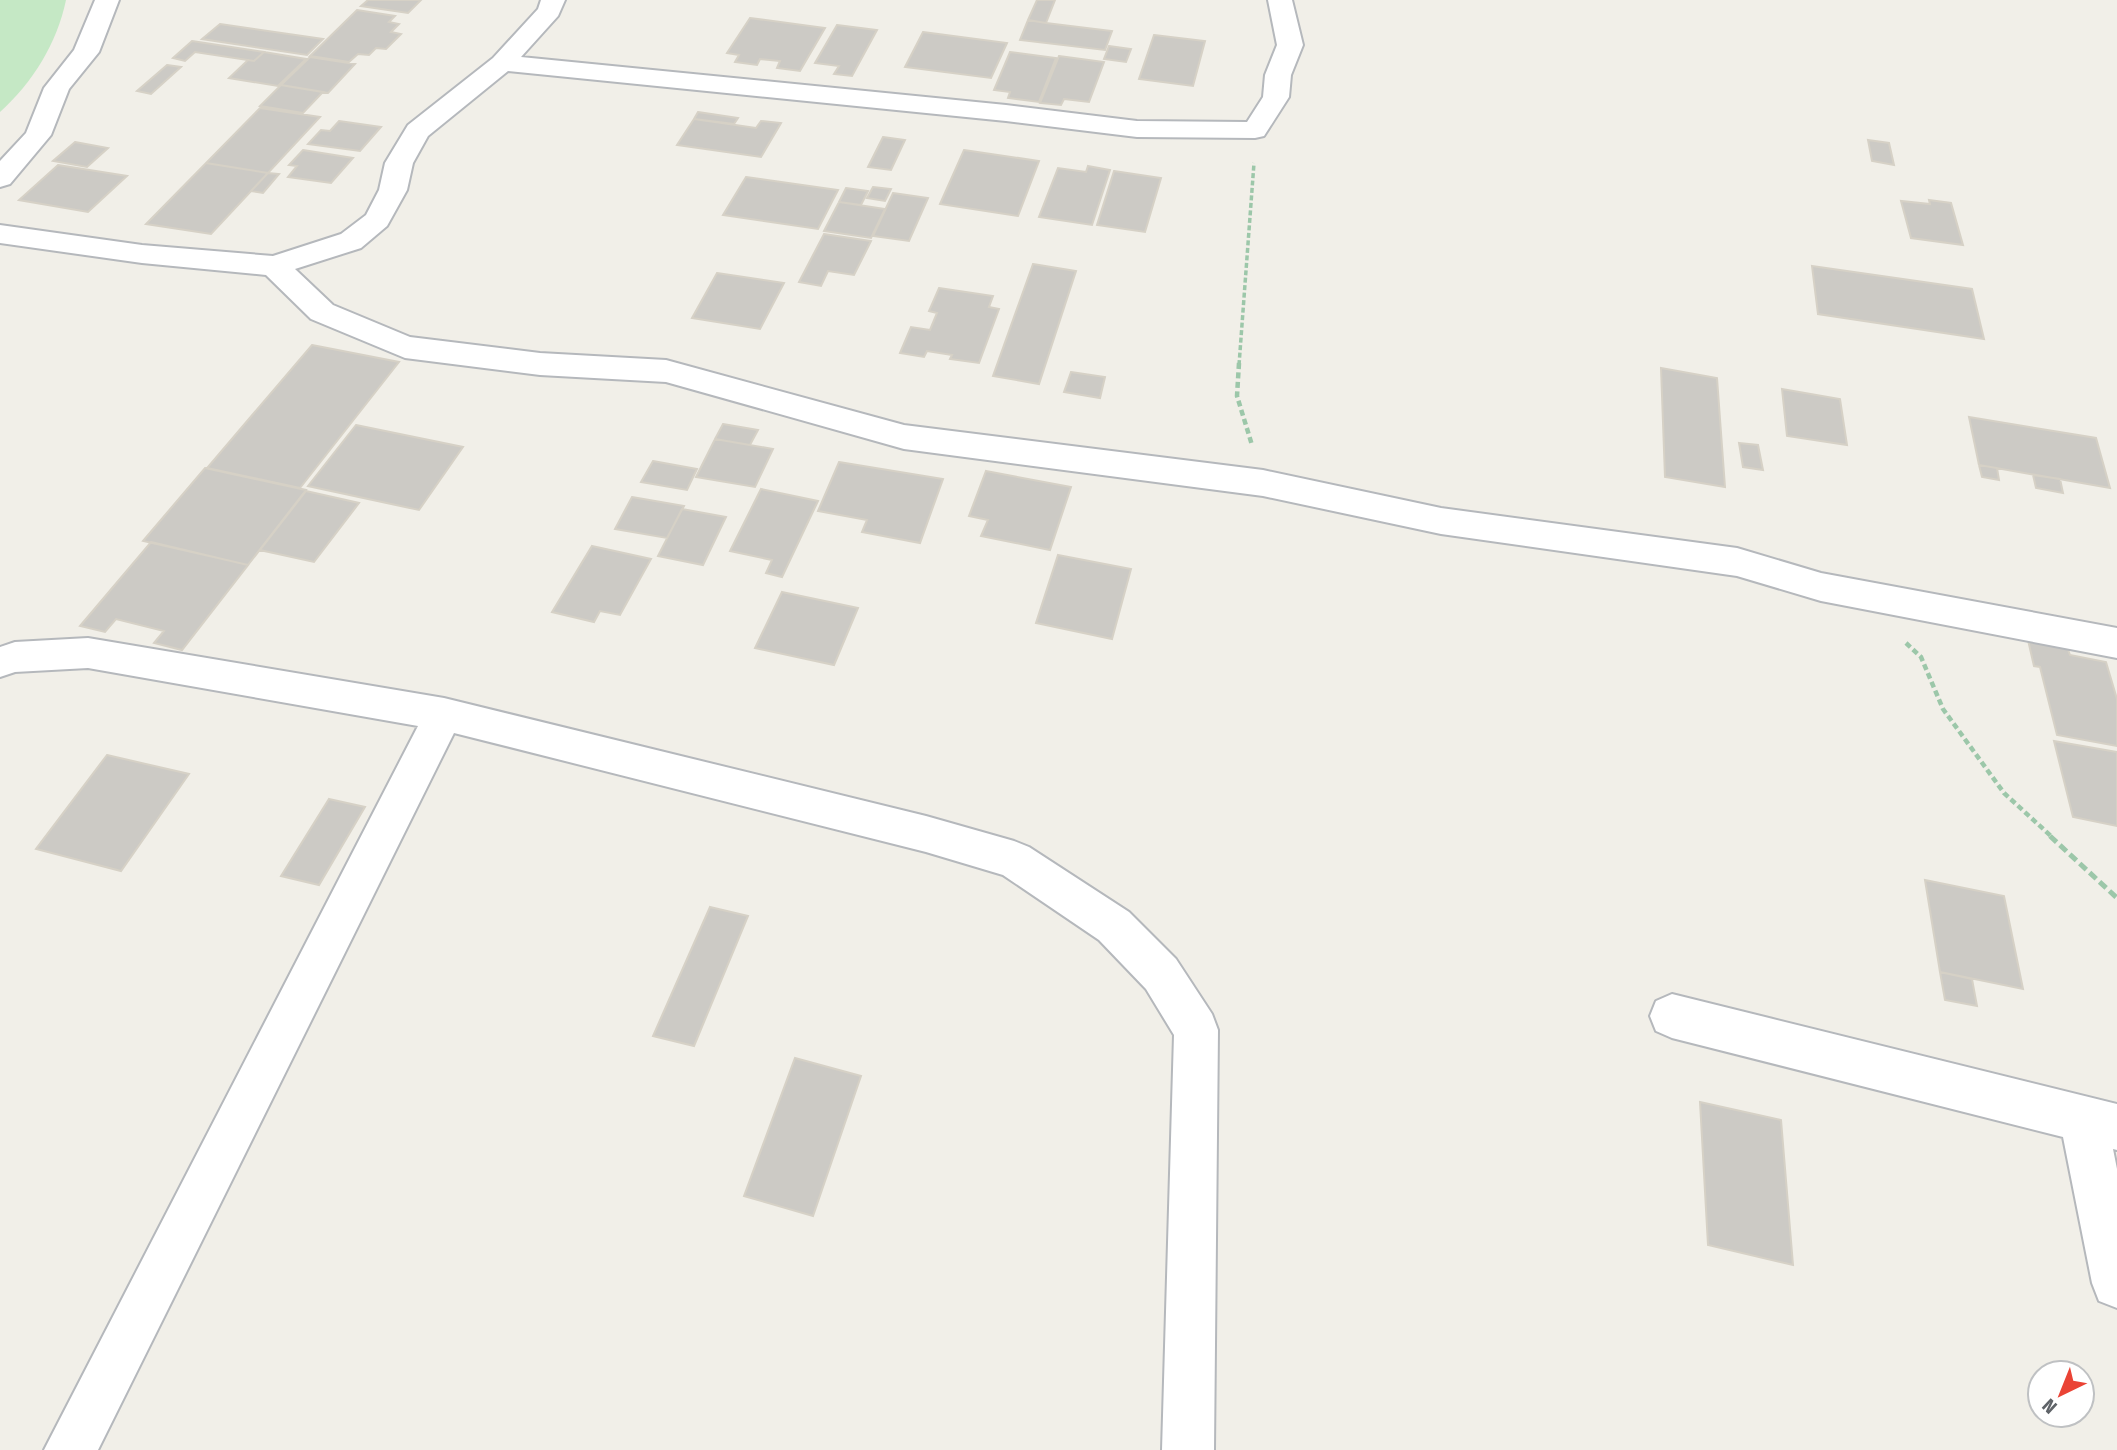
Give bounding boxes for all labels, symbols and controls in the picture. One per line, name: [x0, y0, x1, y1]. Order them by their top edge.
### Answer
north arrow: [2026, 1359, 2096, 1429]
text: N: [2038, 1394, 2062, 1418]

